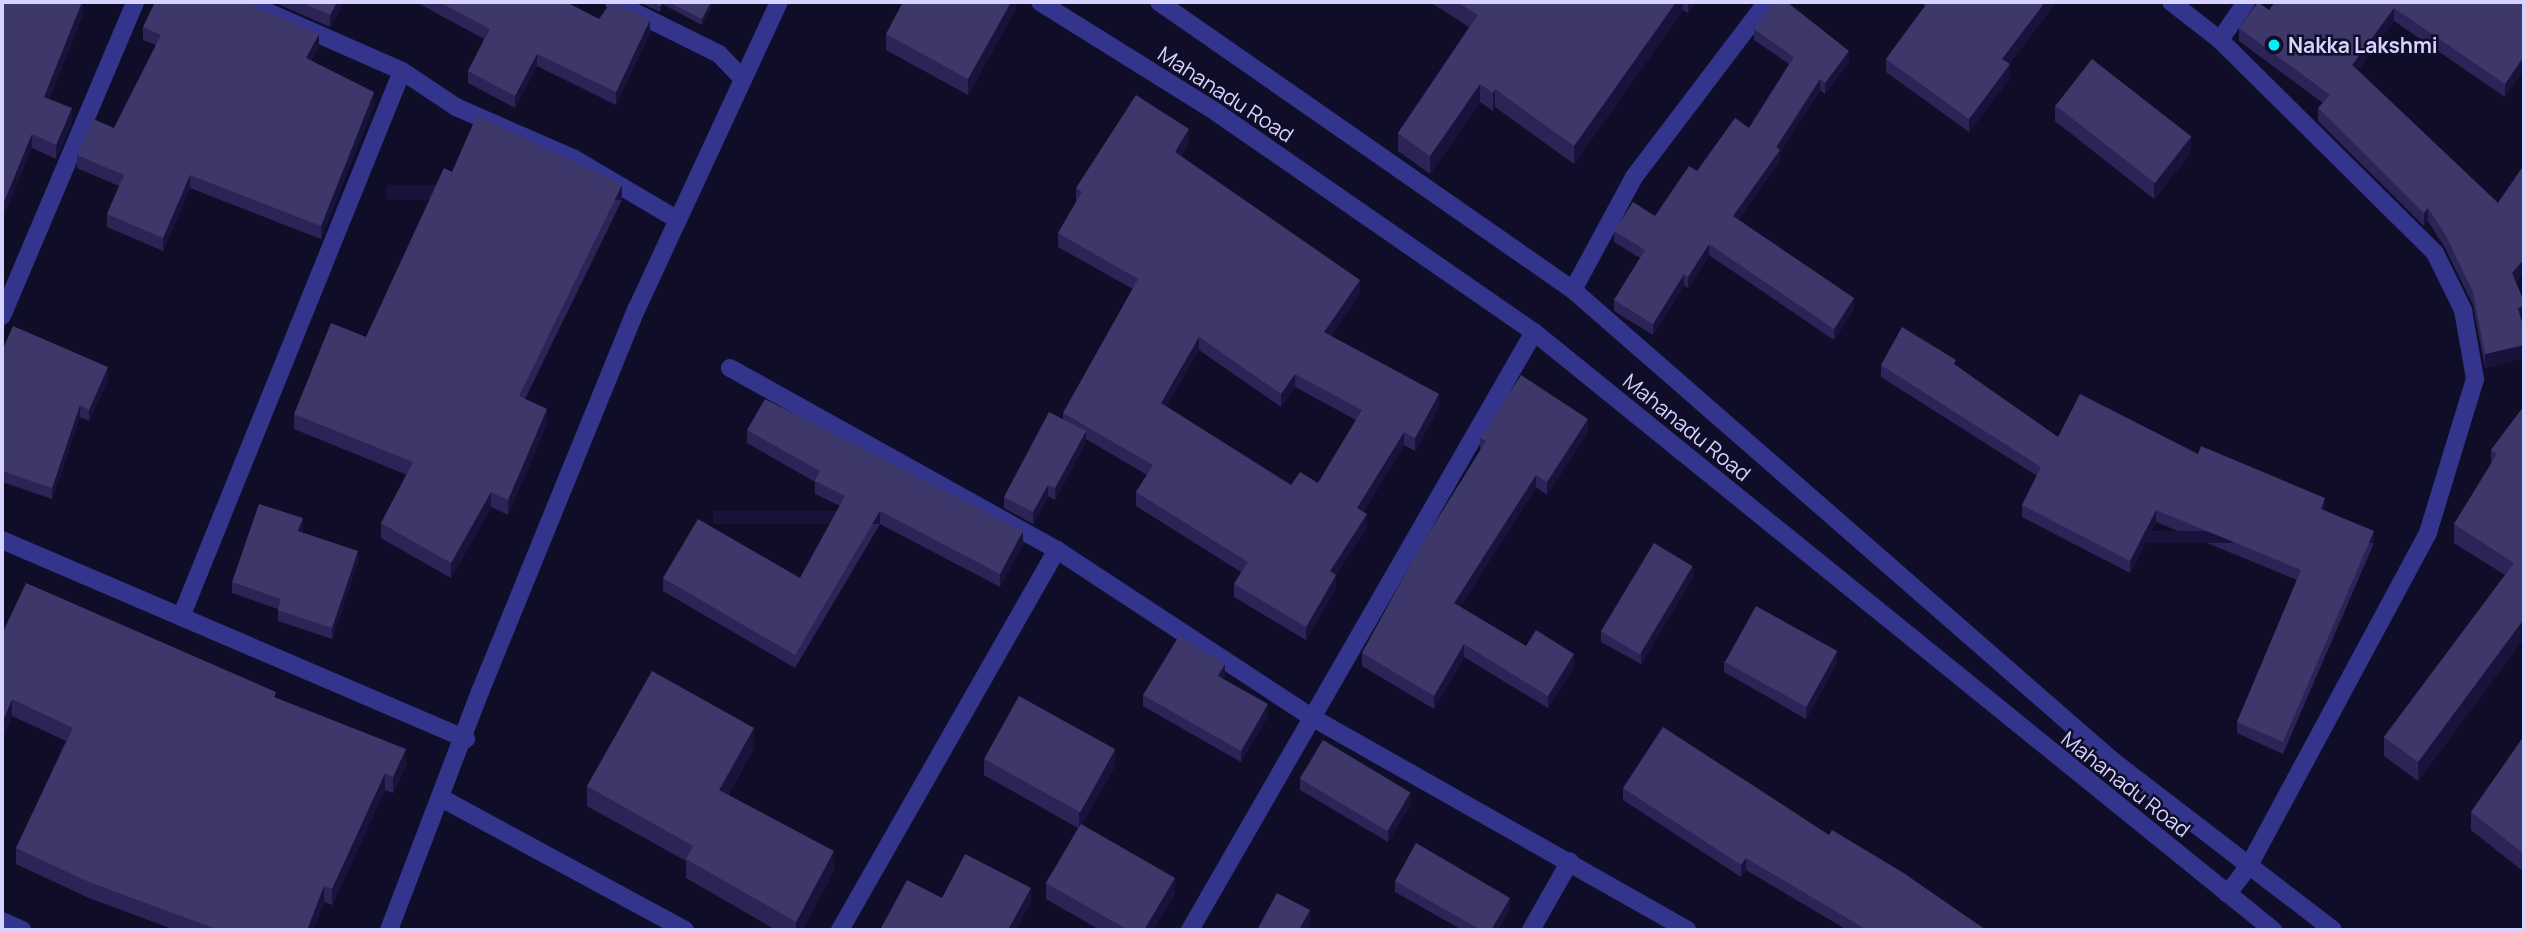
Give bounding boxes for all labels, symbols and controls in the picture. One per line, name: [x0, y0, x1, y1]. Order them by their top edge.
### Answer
place label: Nakka Lakshmi: [2288, 32, 2438, 58]
marker: Nakka Lakshmi: [2266, 37, 2282, 53]
street label: Mahanadu Road: [1154, 41, 1298, 147]
street label: Mahanadu Road: [1618, 368, 1756, 486]
street label: Mahanadu Road: [2057, 726, 2195, 842]

